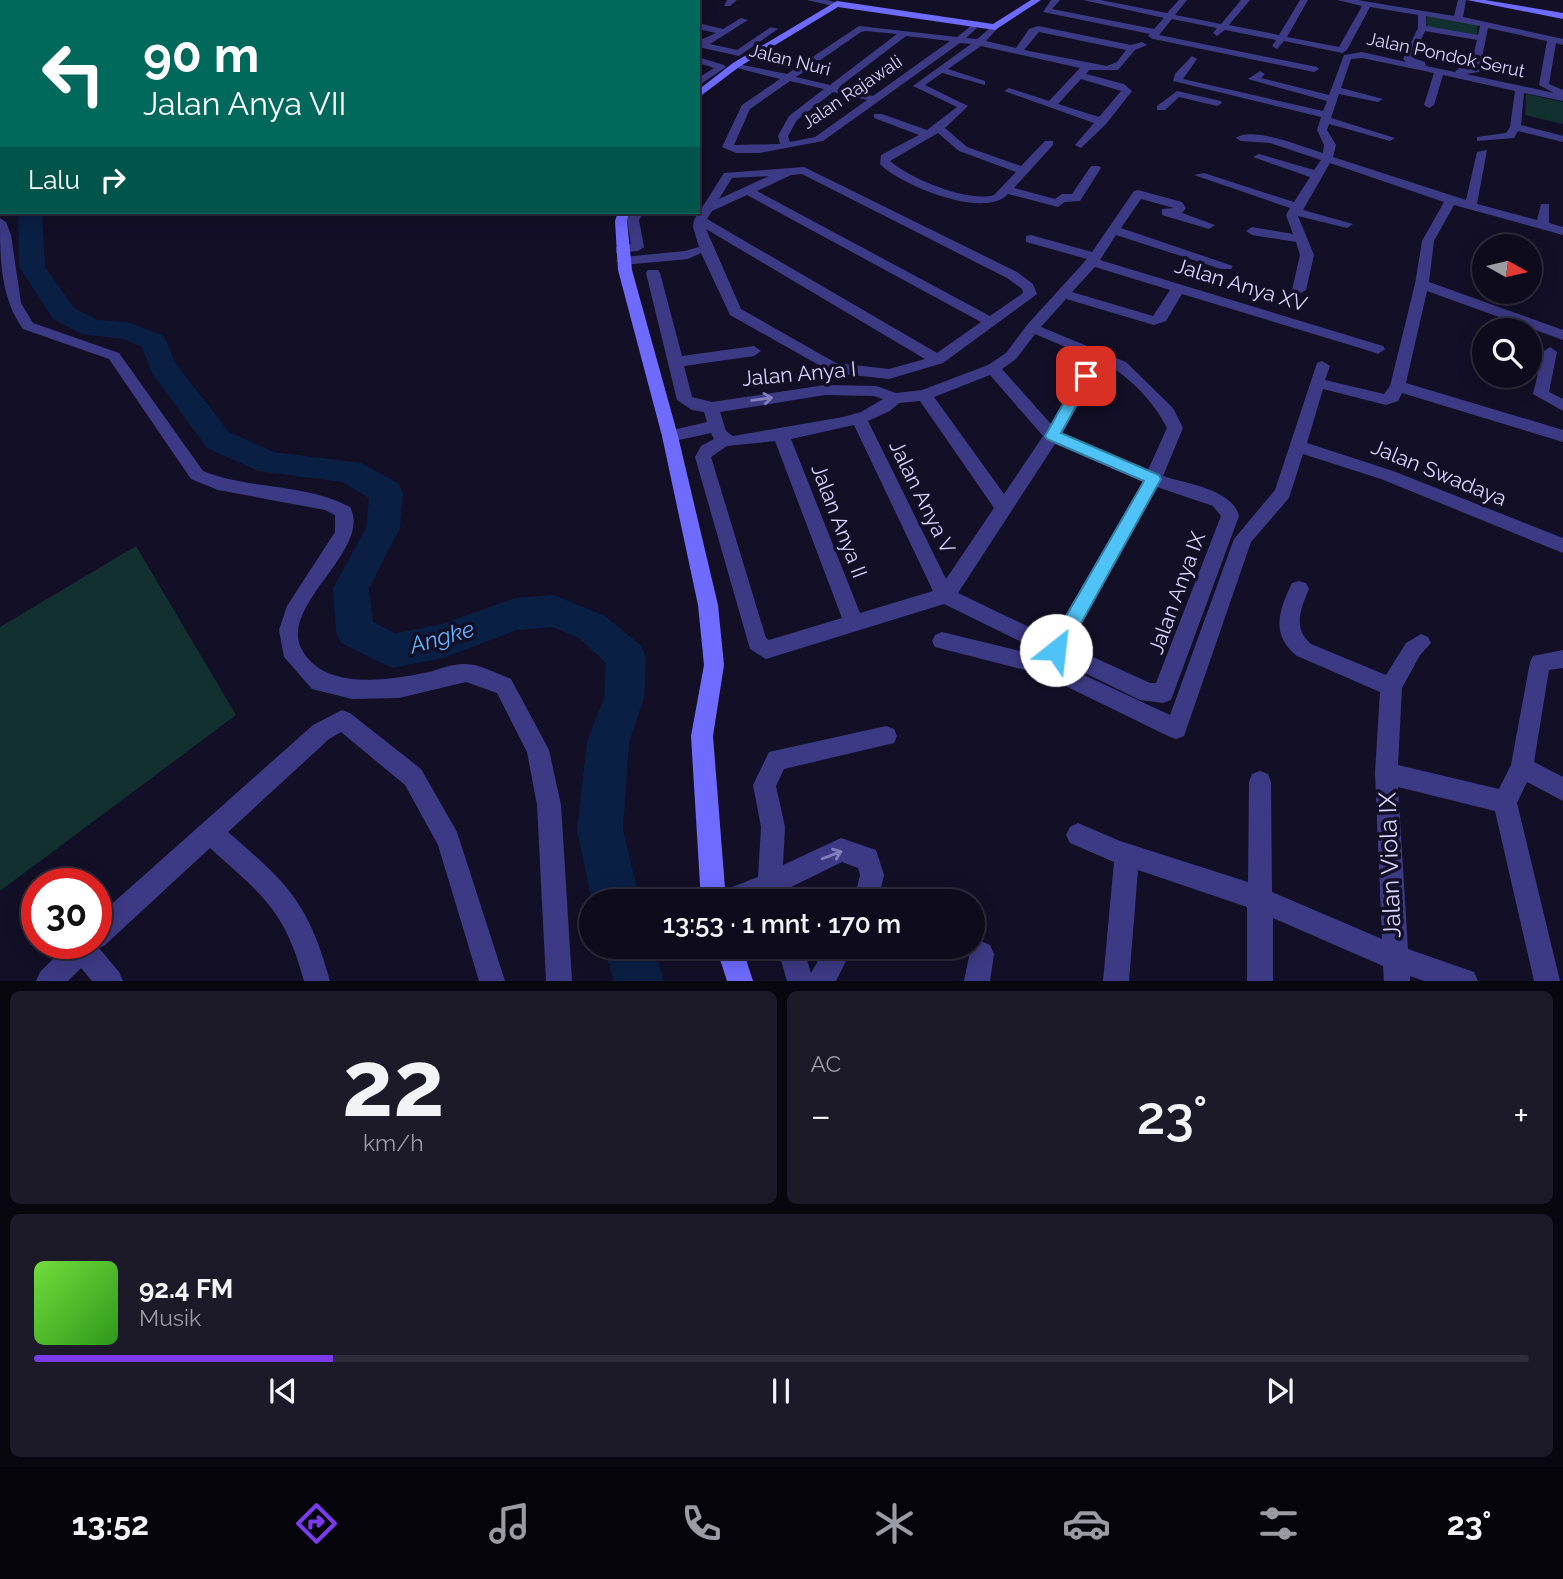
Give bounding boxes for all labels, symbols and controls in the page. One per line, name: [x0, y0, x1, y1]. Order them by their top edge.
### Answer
text: 90 m: [143, 26, 259, 83]
icon: left: [28, 28, 119, 119]
street label: Jalan Pondok Serut: [1365, 28, 1527, 82]
street label: Jalan Nuri: [747, 39, 833, 80]
street label: Jalan Rajawali: [798, 50, 906, 133]
text: Jalan Anya VII: [143, 85, 347, 122]
icon: right: [94, 161, 132, 199]
text: Lalu: [28, 165, 80, 195]
north arrow: [1472, 234, 1542, 304]
map controls: [1472, 234, 1542, 388]
street label: Jalan Anya XV: [1172, 253, 1310, 316]
button: search: [1472, 318, 1542, 388]
pin: [1056, 346, 1116, 406]
street label: Jalan Anya I: [741, 356, 857, 391]
icon: arrive: [1067, 357, 1105, 395]
one-way arrow: [750, 392, 773, 405]
street label: Jalan Swadaya: [1368, 434, 1510, 511]
street label: Jalan Anya V: [884, 436, 961, 558]
street label: Jalan Anya II: [806, 460, 873, 581]
street label: Jalan Anya IX: [1143, 528, 1210, 657]
position arrow: [1019, 613, 1093, 687]
water label: Angke: [405, 614, 477, 659]
street label: Jalan Viola IX: [1372, 791, 1407, 938]
one-way arrow: [821, 848, 842, 860]
speed limit sign: 30: [21, 868, 112, 959]
text: 13:53 · 1 mnt · 170 m: [663, 909, 901, 939]
text: 22: [342, 1030, 445, 1137]
text: AC: [811, 1050, 841, 1077]
text: 23°: [1137, 1085, 1207, 1146]
text: −: [811, 1093, 831, 1138]
text: +: [1513, 1093, 1529, 1138]
text: km/h: [363, 1129, 424, 1156]
text: 92.4 FM: [139, 1274, 233, 1304]
text: Musik: [139, 1304, 201, 1331]
icon: previous: [264, 1372, 302, 1410]
icon: pause: [762, 1372, 800, 1410]
icon: next: [1261, 1372, 1299, 1410]
icon: directions: [292, 1499, 341, 1548]
icon: music: [485, 1499, 534, 1548]
icon: phone: [677, 1499, 726, 1548]
icon: climate: [870, 1499, 919, 1548]
icon: car: [1062, 1499, 1111, 1548]
icon: filters: [1254, 1499, 1303, 1548]
text: 13:52: [72, 1505, 149, 1542]
text: 23°: [1447, 1505, 1491, 1542]

